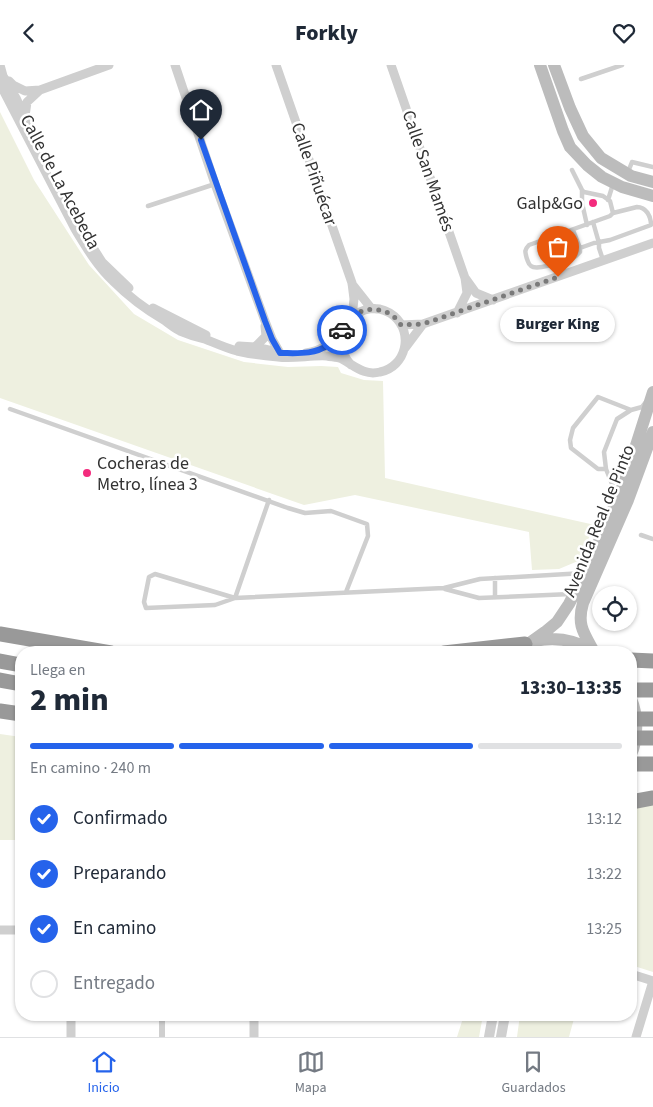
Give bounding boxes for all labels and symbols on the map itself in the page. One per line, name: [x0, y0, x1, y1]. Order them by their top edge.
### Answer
pin: [180, 89, 222, 140]
street label: Calle San Mamés: [396, 107, 460, 235]
street label: Calle de La Acebeda: [14, 110, 106, 254]
street label: Calle Piñuécar: [285, 119, 344, 230]
place label: Galp&Go: [516, 191, 583, 216]
marker: Galp&Go: [587, 197, 599, 209]
pin: [537, 226, 579, 277]
courier: [317, 305, 367, 355]
callout: Burger King: [500, 307, 616, 342]
street label: Avenida Real de Pinto: [557, 441, 641, 601]
place label: Cocheras de Metro, línea 3: [97, 451, 198, 497]
marker: Cocheras de Metro, línea 3: [81, 467, 93, 479]

